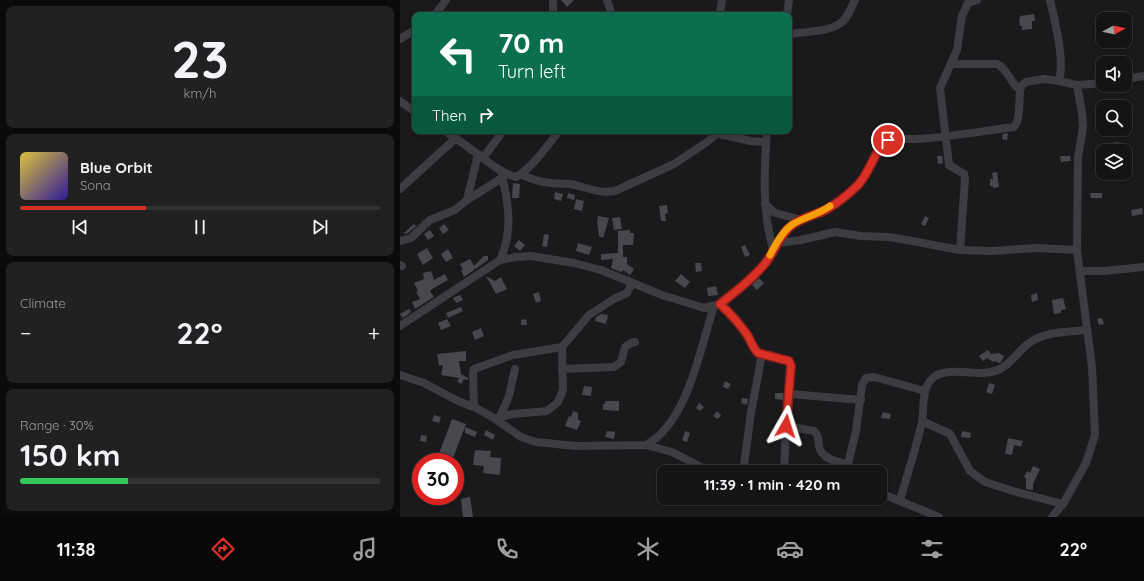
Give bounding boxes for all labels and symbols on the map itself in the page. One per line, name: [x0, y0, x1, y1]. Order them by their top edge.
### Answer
north arrow: [1096, 12, 1132, 48]
pin: [871, 123, 905, 157]
position arrow: [765, 405, 807, 447]
speed limit sign: 30: [412, 453, 464, 505]

